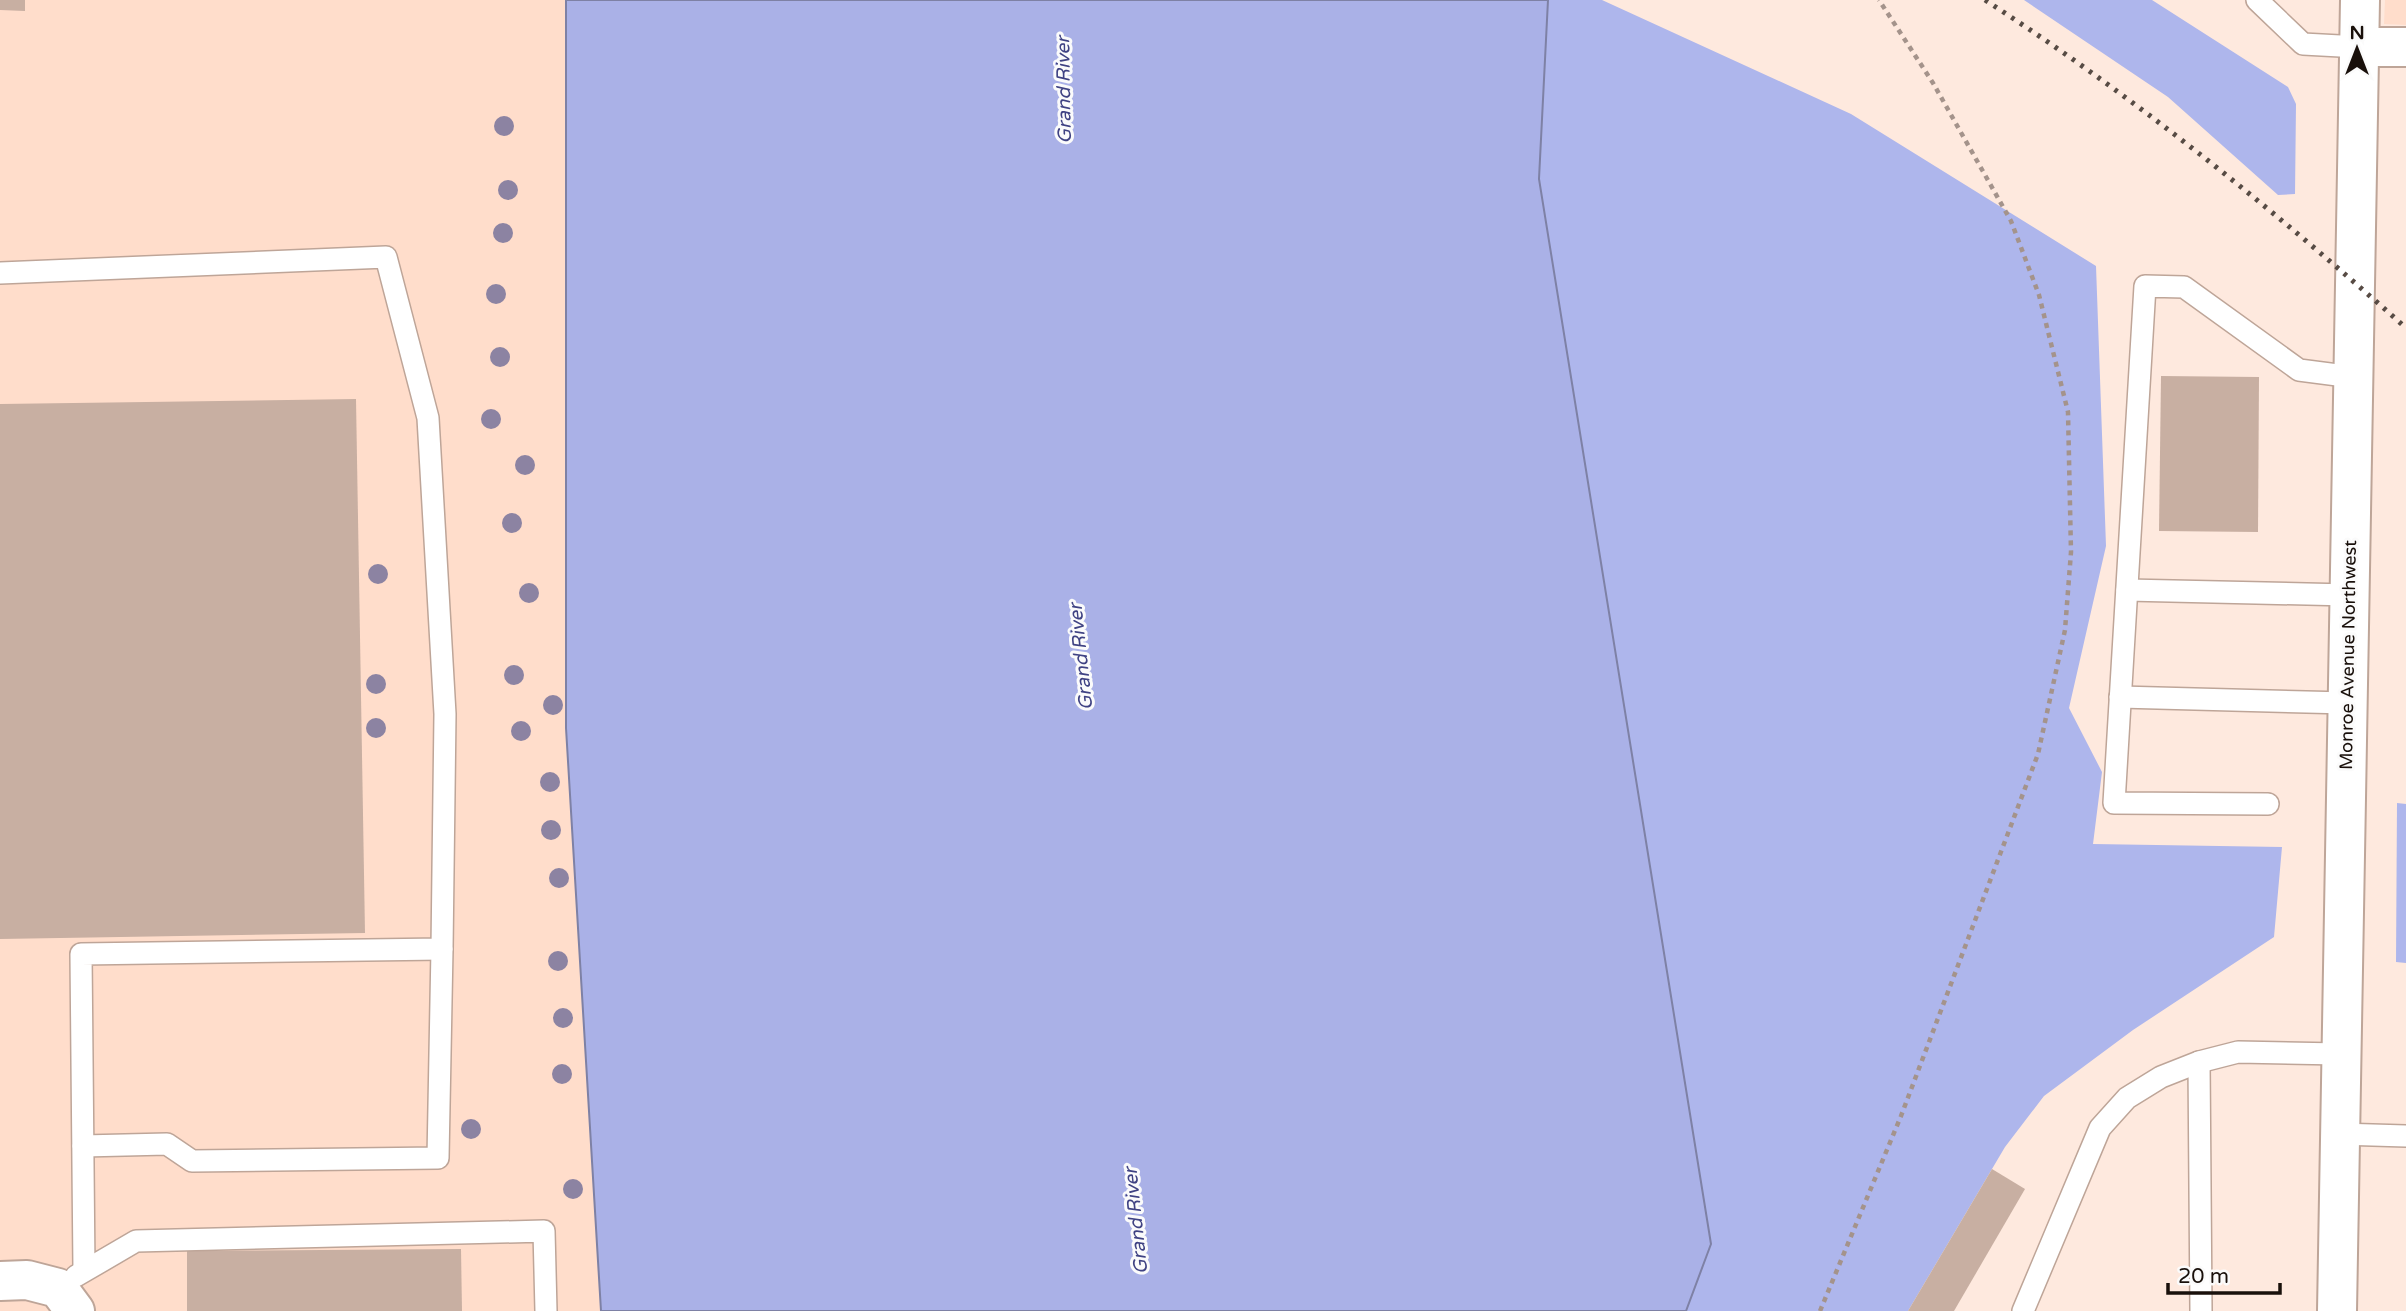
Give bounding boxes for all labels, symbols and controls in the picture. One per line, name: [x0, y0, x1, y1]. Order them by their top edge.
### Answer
north arrow: [2322, 14, 2392, 84]
text: N: [2349, 22, 2365, 44]
water label: Grand River: [1052, 34, 1076, 144]
street label: Monroe Avenue Northwest: [2335, 540, 2361, 770]
water label: Grand River: [1064, 600, 1098, 711]
water label: Grand River: [1119, 1164, 1153, 1275]
scale bar: [2168, 1252, 2280, 1296]
text: 20 m: [2178, 1264, 2229, 1289]

